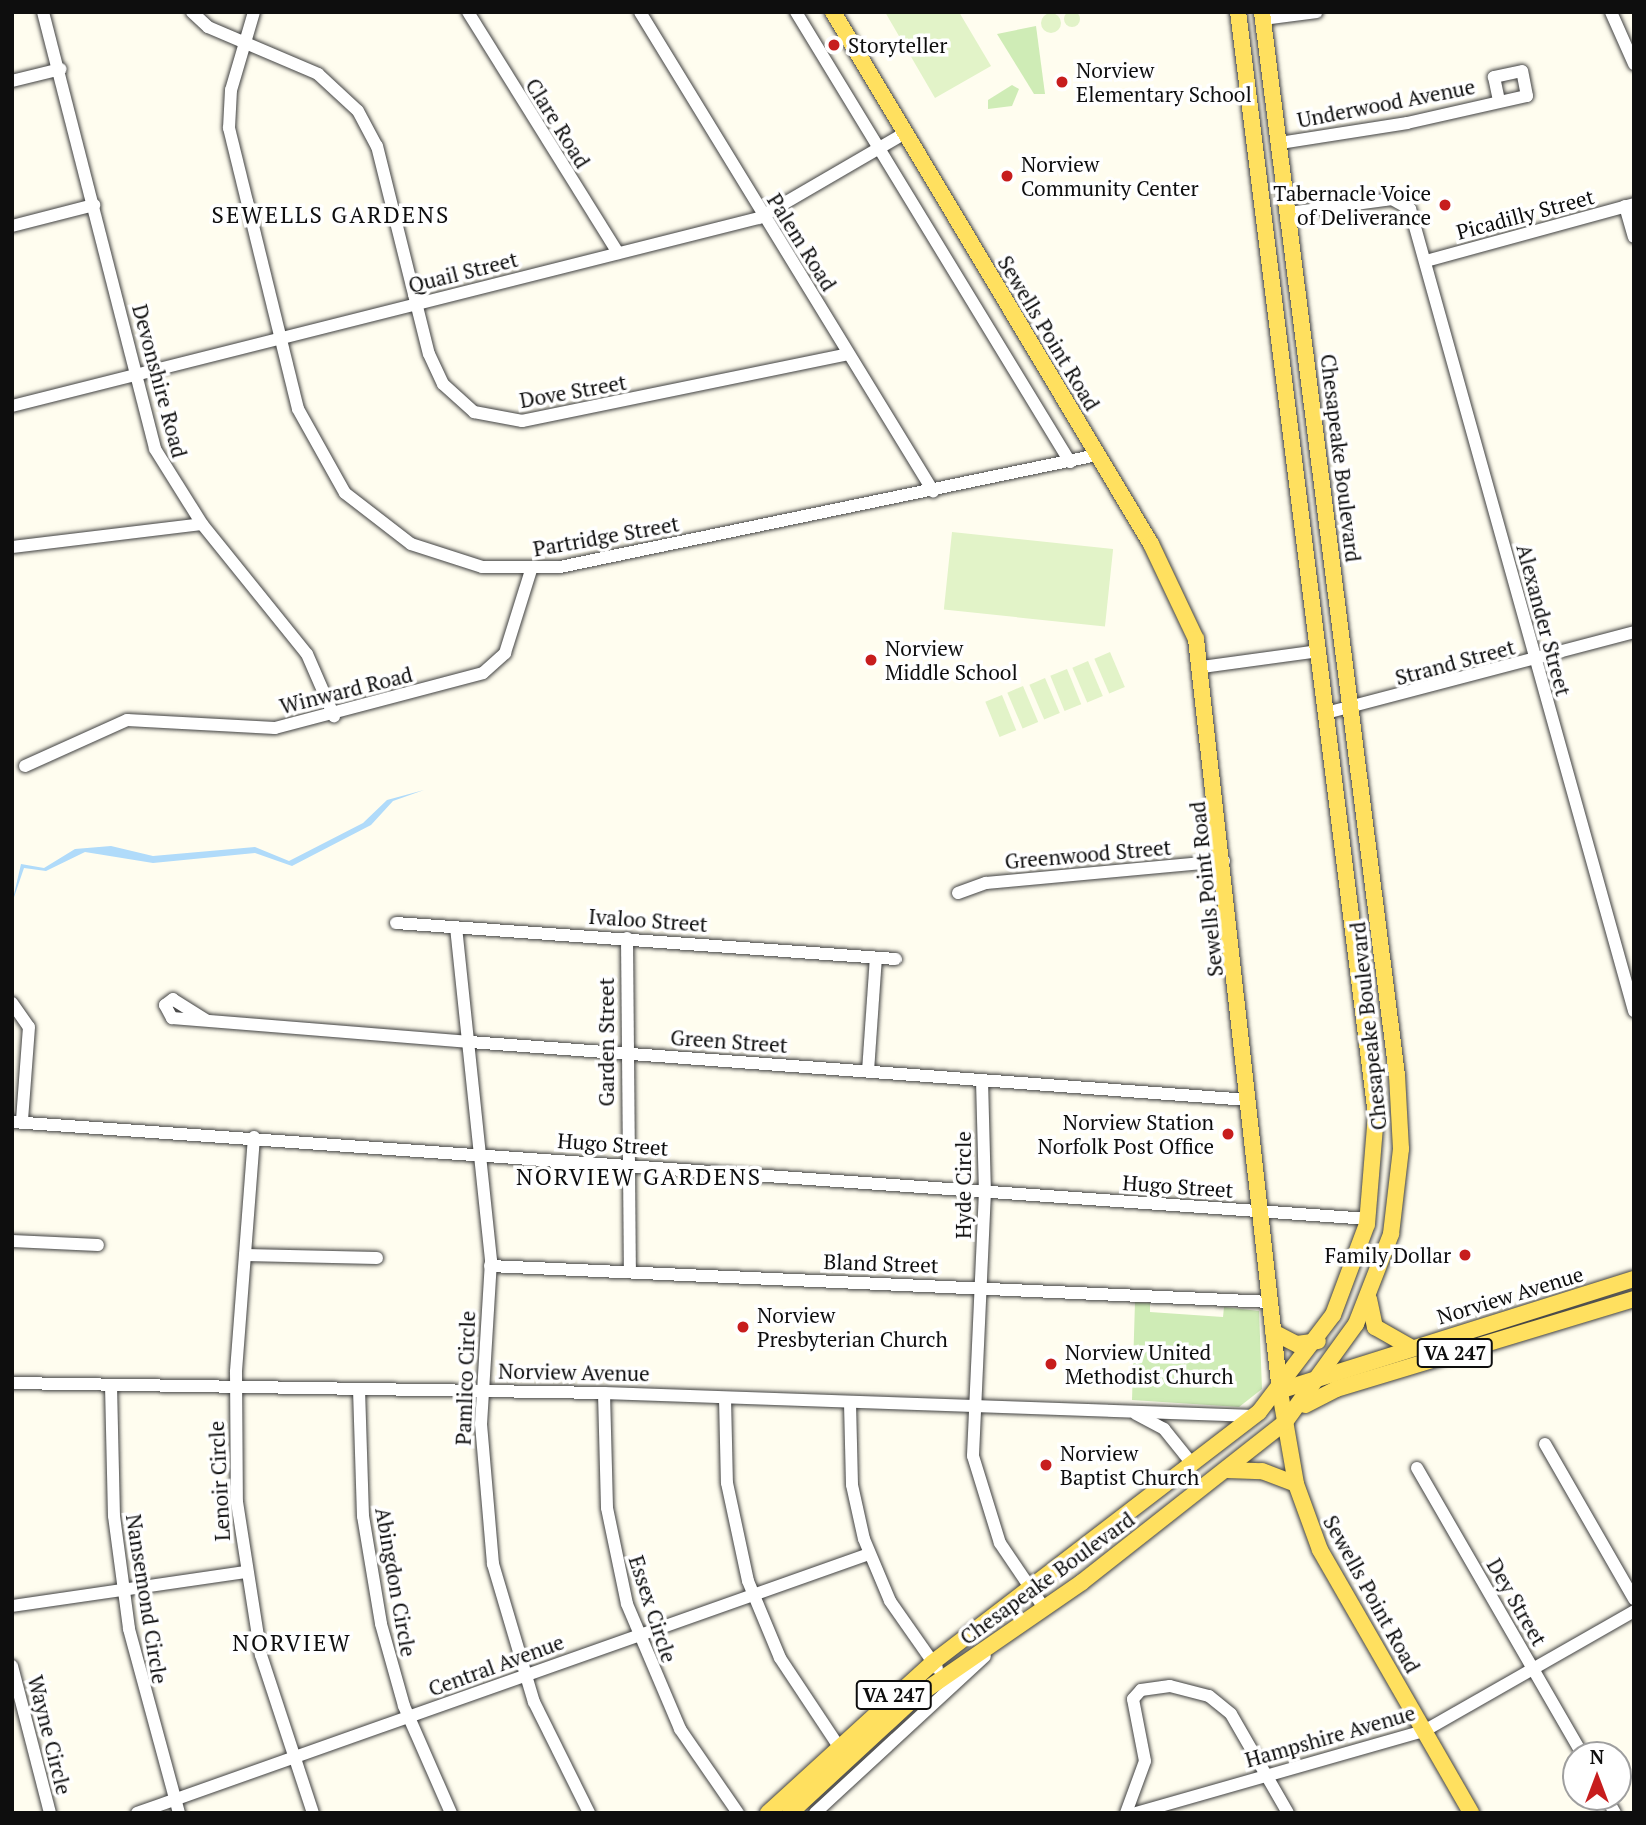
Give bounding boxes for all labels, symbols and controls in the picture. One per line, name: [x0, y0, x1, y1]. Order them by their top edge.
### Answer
place label: Storyteller: [848, 32, 947, 58]
marker: Storyteller: [826, 37, 842, 53]
place label: Norview Elementary School: [1076, 57, 1252, 107]
street label: Clare Road: [521, 73, 595, 173]
street label: Underwood Avenue: [1295, 73, 1477, 133]
marker: Norview Elementary School: [1054, 74, 1070, 90]
place label: Norview Community Center: [1021, 151, 1199, 201]
marker: Norview Community Center: [999, 168, 1015, 184]
place label: Tabernacle Voice of Deliverance: [1273, 180, 1431, 230]
street label: Picadilly Street: [1453, 184, 1597, 244]
street label: Palem Road: [762, 189, 842, 295]
marker: Tabernacle Voice of Deliverance: [1437, 197, 1453, 213]
district label: SEWELLS GARDENS: [213, 201, 449, 229]
street label: Quail Street: [406, 246, 520, 298]
street label: Sewells Point Road: [993, 251, 1105, 415]
street label: Devonshire Road: [127, 302, 193, 460]
street label: Chesapeake Boulevard: [1316, 353, 1366, 563]
street label: Dove Street: [518, 369, 628, 413]
street label: Partridge Street: [531, 511, 681, 561]
street label: Alexander Street: [1512, 541, 1576, 699]
street label: Strand Street: [1392, 634, 1518, 690]
place label: Norview Middle School: [885, 635, 1018, 685]
marker: Norview Middle School: [863, 652, 879, 668]
street label: Winward Road: [277, 661, 415, 719]
street label: Sewells Point Road: [1184, 800, 1228, 978]
street label: Greenwood Street: [1004, 834, 1172, 874]
street label: Ivaloo Street: [588, 903, 708, 937]
street label: Chesapeake Boulevard: [1345, 921, 1391, 1131]
street label: Garden Street: [593, 978, 619, 1106]
street label: Green Street: [670, 1024, 788, 1058]
place label: Norview Station Norfolk Post Office: [1037, 1109, 1214, 1159]
marker: Norview Station Norfolk Post Office: [1220, 1126, 1236, 1142]
street label: Hugo Street: [557, 1128, 669, 1160]
street label: Hyde Circle: [950, 1131, 976, 1239]
district label: NORVIEW GARDENS: [518, 1163, 760, 1191]
street label: Hugo Street: [1122, 1170, 1234, 1202]
place label: Family Dollar: [1325, 1242, 1451, 1268]
marker: Family Dollar: [1457, 1247, 1473, 1263]
street label: Bland Street: [823, 1248, 939, 1278]
street label: Norview Avenue: [1434, 1261, 1586, 1329]
place label: Norview Presbyterian Church: [757, 1302, 948, 1352]
street label: Pamlico Circle: [450, 1310, 480, 1446]
marker: Norview Presbyterian Church: [735, 1319, 751, 1335]
road number: VA 247: [1416, 1338, 1494, 1368]
place label: Norview United Methodist Church: [1065, 1339, 1234, 1389]
marker: Norview United Methodist Church: [1043, 1356, 1059, 1372]
street label: Norview Avenue: [498, 1358, 650, 1386]
street label: Lenoir Circle: [203, 1420, 235, 1542]
place label: Norview Baptist Church: [1060, 1440, 1199, 1490]
marker: Norview Baptist Church: [1038, 1457, 1054, 1473]
street label: Abingdon Circle: [370, 1505, 422, 1659]
street label: Chesapeake Boulevard: [955, 1506, 1139, 1650]
street label: Sewells Point Road: [1318, 1511, 1426, 1677]
street label: Nansemond Circle: [121, 1512, 173, 1686]
street label: Essex Circle: [624, 1552, 682, 1666]
street label: Dey Street: [1482, 1554, 1552, 1650]
district label: NORVIEW: [233, 1629, 351, 1657]
street label: Central Avenue: [425, 1629, 567, 1701]
street label: Wayne Circle: [23, 1673, 77, 1797]
road number: VA 247: [856, 1680, 932, 1710]
street label: Hampshire Avenue: [1242, 1700, 1418, 1772]
north arrow: [1562, 1741, 1632, 1811]
text: N: [1590, 1744, 1604, 1769]

